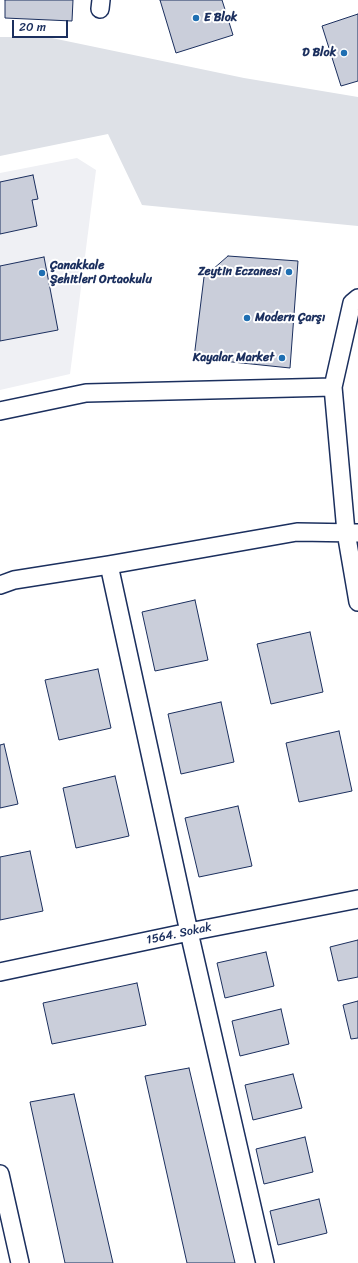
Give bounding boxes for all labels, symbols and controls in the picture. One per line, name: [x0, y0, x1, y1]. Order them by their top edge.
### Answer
place label: E Blok: [204, 11, 237, 25]
scale bar: [14, 12, 70, 38]
marker: E Blok: [191, 13, 201, 23]
text: 20 m: [19, 16, 46, 38]
place label: D Blok: [302, 46, 336, 60]
marker: D Blok: [339, 48, 349, 58]
place label: Çanakkale Şehitleri Ortaokulu: [50, 259, 152, 287]
place label: Zeytin Eczanesi: [198, 265, 281, 279]
marker: Zeytin Eczanesi: [284, 267, 294, 277]
marker: Çanakkale Şehitleri Ortaokulu: [37, 268, 47, 278]
place label: Modern Çarşı: [255, 311, 325, 325]
marker: Modern Çarşı: [242, 313, 252, 323]
place label: Kayalar Market: [193, 351, 274, 365]
marker: Kayalar Market: [277, 353, 287, 363]
street label: 1564. Sokak: [145, 920, 213, 948]

